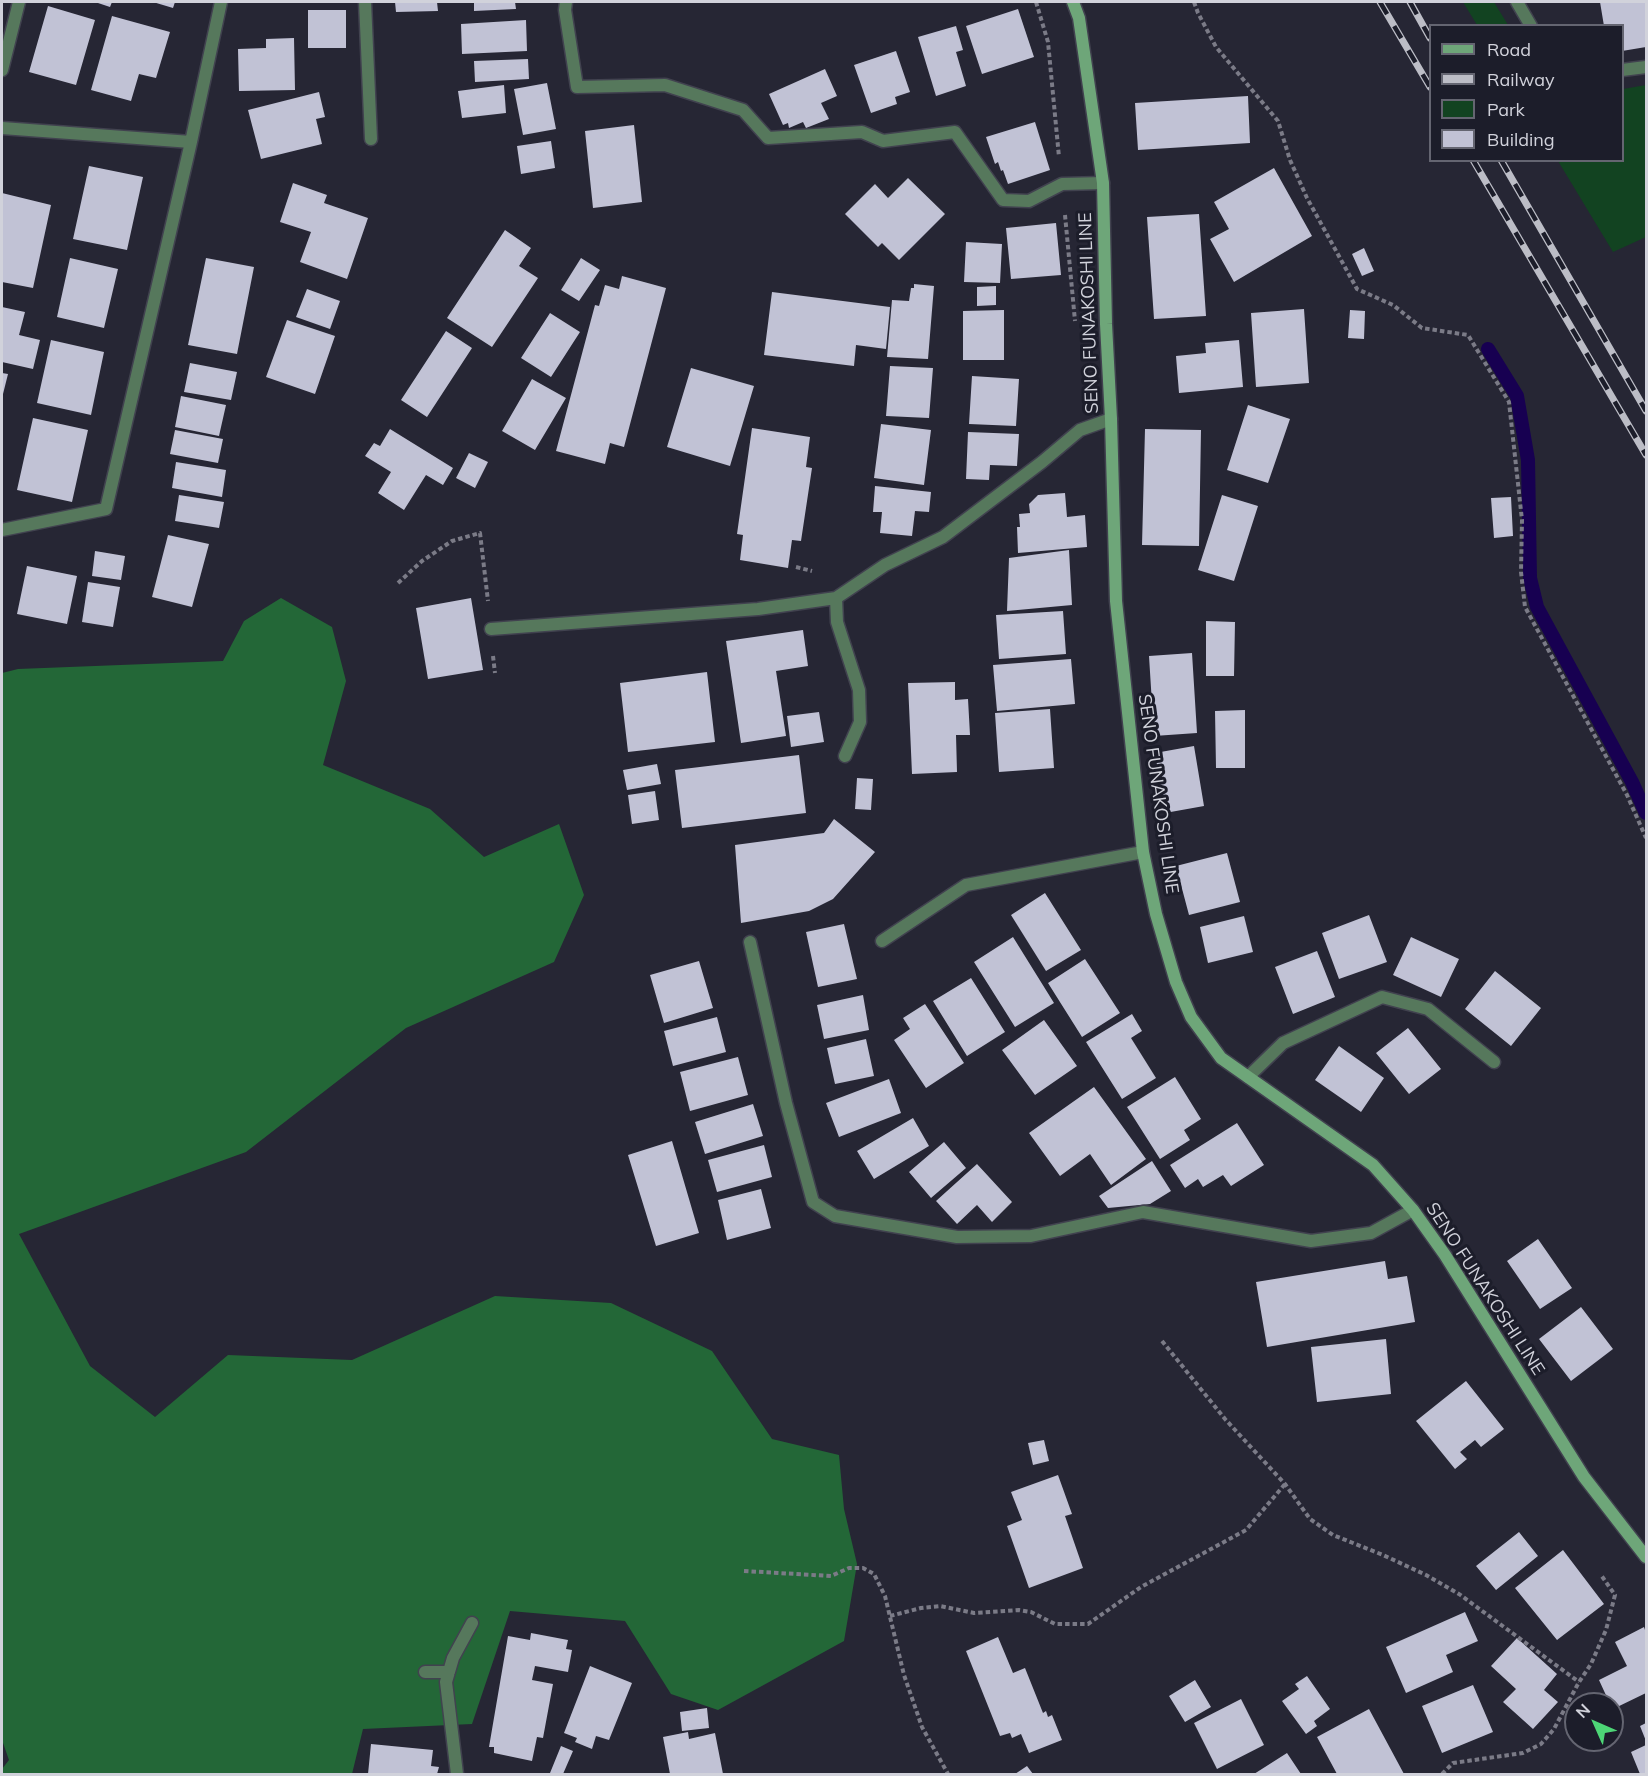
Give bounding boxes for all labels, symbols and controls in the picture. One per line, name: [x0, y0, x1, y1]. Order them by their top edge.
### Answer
legend: [1429, 24, 1624, 162]
text: Road: [1487, 38, 1531, 61]
text: Railway: [1487, 68, 1555, 91]
text: Park: [1487, 98, 1525, 121]
text: Building: [1487, 128, 1555, 151]
street label: SENO FUNAKOSHI LINE: [1075, 212, 1103, 414]
street label: SENO FUNAKOSHI LINE: [1133, 693, 1183, 895]
street label: SENO FUNAKOSHI LINE: [1421, 1199, 1549, 1379]
north arrow: [1564, 1692, 1624, 1752]
text: N: [1571, 1699, 1594, 1722]

